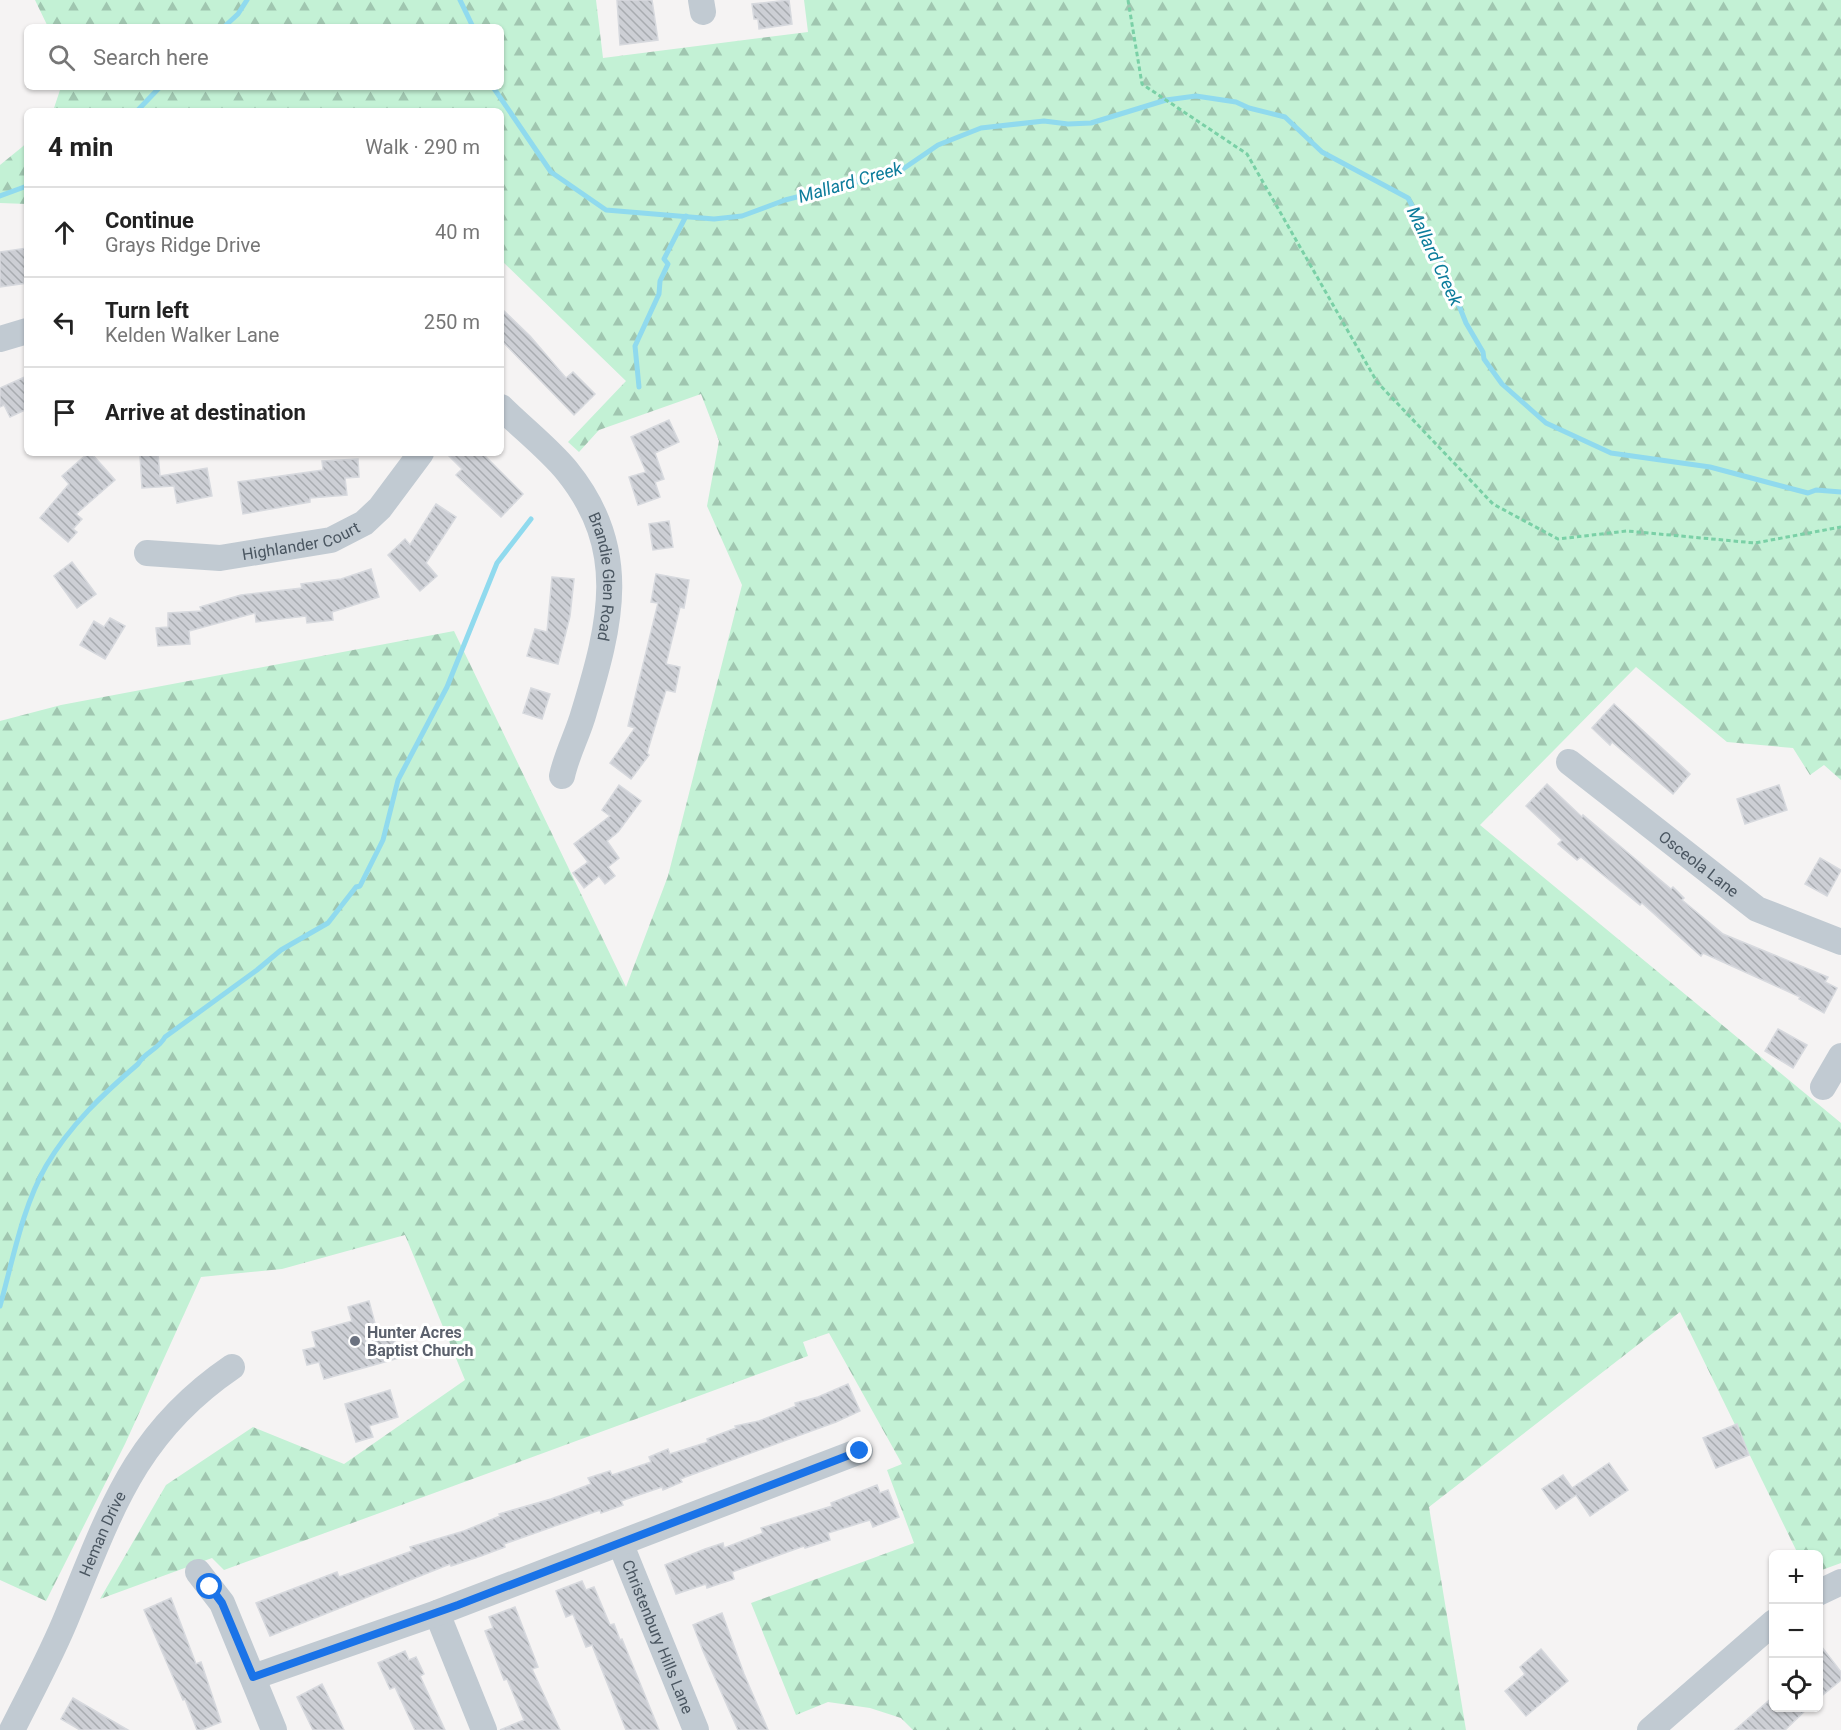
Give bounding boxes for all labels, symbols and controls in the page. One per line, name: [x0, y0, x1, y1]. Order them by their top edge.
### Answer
search box: [24, 24, 504, 90]
icon: search: [45, 41, 78, 74]
text: Search here: [93, 45, 209, 70]
text: 4 min: [48, 132, 113, 162]
text: Walk · 290 m: [365, 135, 480, 159]
water label: Mallard Creek: [796, 157, 906, 207]
water label: Mallard Creek: [1403, 203, 1468, 310]
text: Continue: [105, 208, 194, 233]
icon: ahead: [48, 216, 81, 249]
text: 40 m: [435, 220, 480, 244]
text: Grays Ridge Drive: [105, 233, 261, 257]
text: Turn left: [105, 298, 189, 323]
icon: left: [48, 306, 81, 339]
text: 250 m: [424, 310, 480, 334]
text: Kelden Walker Lane: [105, 323, 279, 347]
icon: arrive: [48, 396, 81, 429]
text: Arrive at destination: [105, 400, 306, 425]
street label: Brandie Glen Road: [585, 509, 619, 643]
street label: Highlander Court: [241, 517, 363, 564]
street label: Osceola Lane: [1655, 826, 1743, 901]
place label: Hunter Acres Baptist Church: [367, 1323, 473, 1360]
marker: Hunter Acres Baptist Church: [348, 1334, 362, 1348]
route end: [846, 1437, 872, 1463]
street label: Heman Drive: [75, 1488, 129, 1579]
map controls: [1769, 1550, 1823, 1712]
button: +: [1769, 1550, 1823, 1604]
street label: Christenbury Hills Lane: [619, 1557, 698, 1716]
route start: [196, 1573, 222, 1599]
button: −: [1769, 1604, 1823, 1658]
button: locate: [1769, 1658, 1823, 1712]

